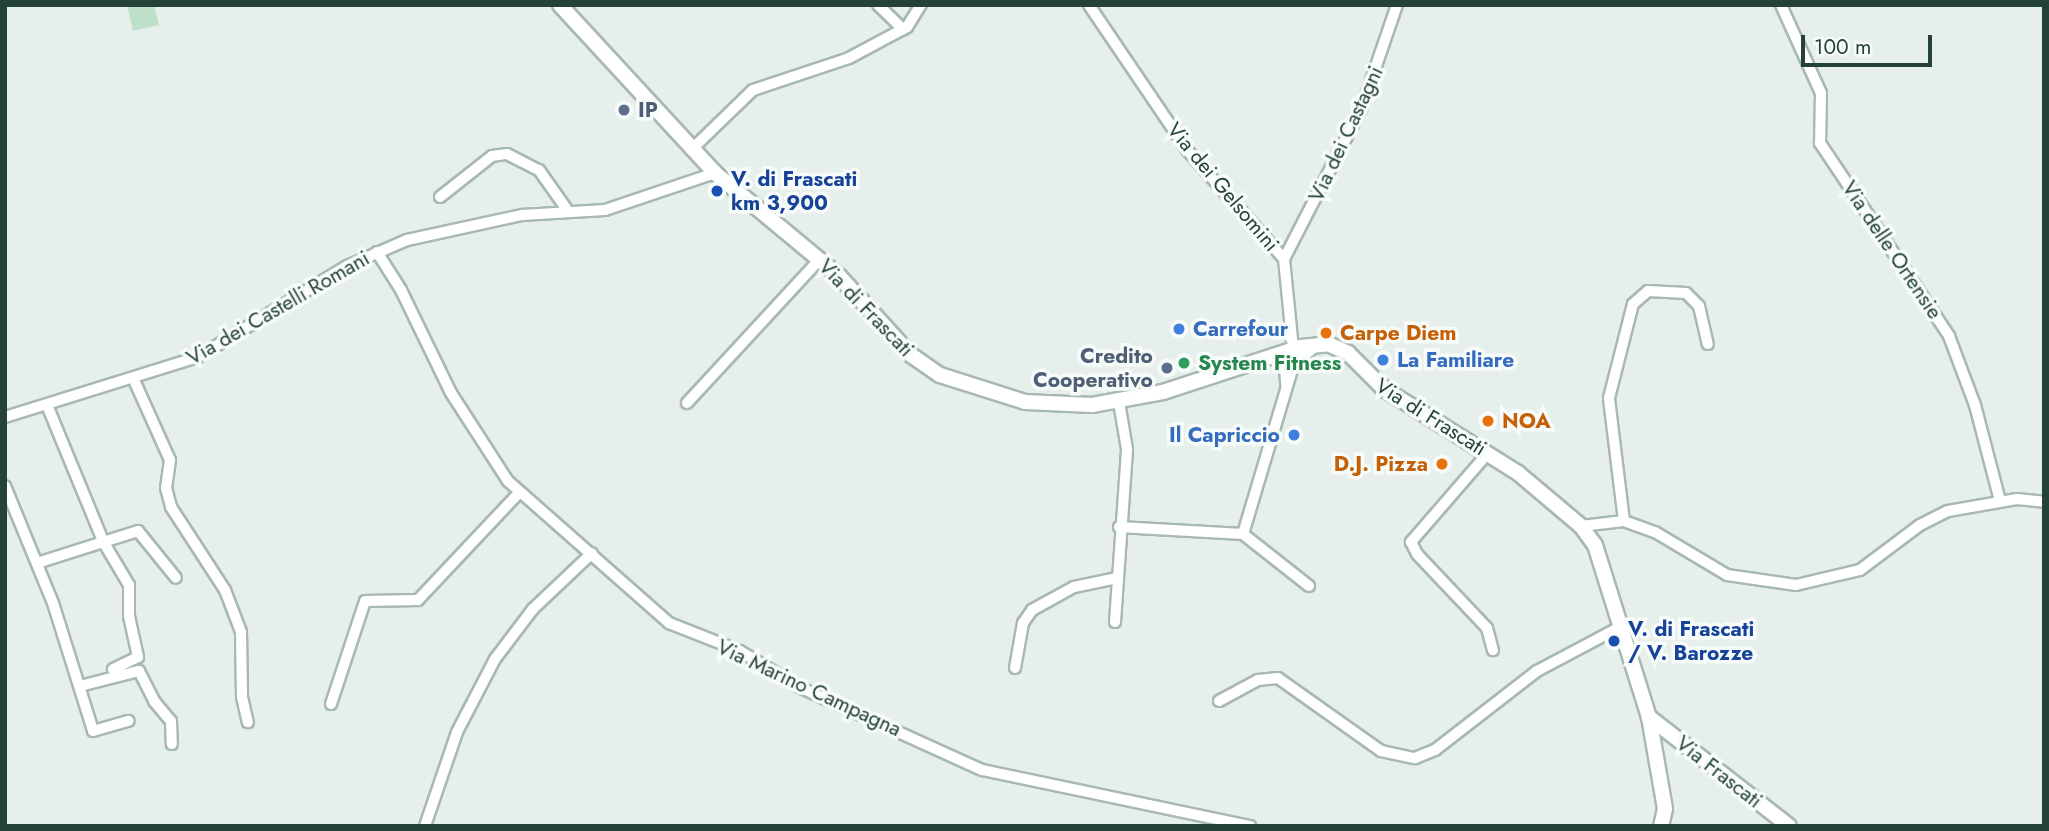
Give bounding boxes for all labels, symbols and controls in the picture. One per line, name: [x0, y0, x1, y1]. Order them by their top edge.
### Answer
scale bar: [1804, 21, 1935, 65]
text: 100 m: [1814, 32, 1871, 62]
street label: Via dei Castagni: [1304, 62, 1388, 206]
place label: IP: [638, 97, 658, 123]
marker: IP: [616, 102, 632, 118]
street label: Via dei Gelsomini: [1162, 117, 1284, 257]
place label: V. di Frascati km 3,900: [731, 166, 857, 216]
street label: Via delle Ortensie: [1837, 176, 1947, 324]
marker: V. di Frascati km 3,900: [709, 183, 725, 199]
street label: Via dei Castelli Romani: [182, 245, 374, 371]
street label: Via di Frascati: [813, 254, 919, 362]
place label: Carrefour: [1193, 316, 1288, 342]
place label: Carpe Diem: [1340, 320, 1456, 346]
marker: Carrefour: [1171, 321, 1187, 337]
marker: Carpe Diem: [1318, 325, 1334, 341]
place label: Credito Cooperativo: [1033, 343, 1153, 393]
place label: La Familiare: [1397, 347, 1514, 373]
place label: System Fitness: [1198, 350, 1341, 376]
marker: La Familiare: [1375, 352, 1391, 368]
marker: System Fitness: [1176, 355, 1192, 371]
marker: Credito Cooperativo: [1159, 360, 1175, 376]
street label: Via di Frascati: [1371, 373, 1491, 461]
place label: NOA: [1502, 408, 1551, 434]
marker: NOA: [1480, 413, 1496, 429]
place label: Il Capriccio: [1169, 422, 1280, 448]
marker: Il Capriccio: [1286, 427, 1302, 443]
place label: D.J. Pizza: [1334, 451, 1428, 477]
marker: D.J. Pizza: [1434, 456, 1450, 472]
place label: V. di Frascati / V. Barozze: [1628, 616, 1754, 666]
marker: V. di Frascati / V. Barozze: [1606, 633, 1622, 649]
street label: Via Marino Campagna: [713, 634, 905, 742]
street label: Via Frascati: [1671, 731, 1767, 813]

